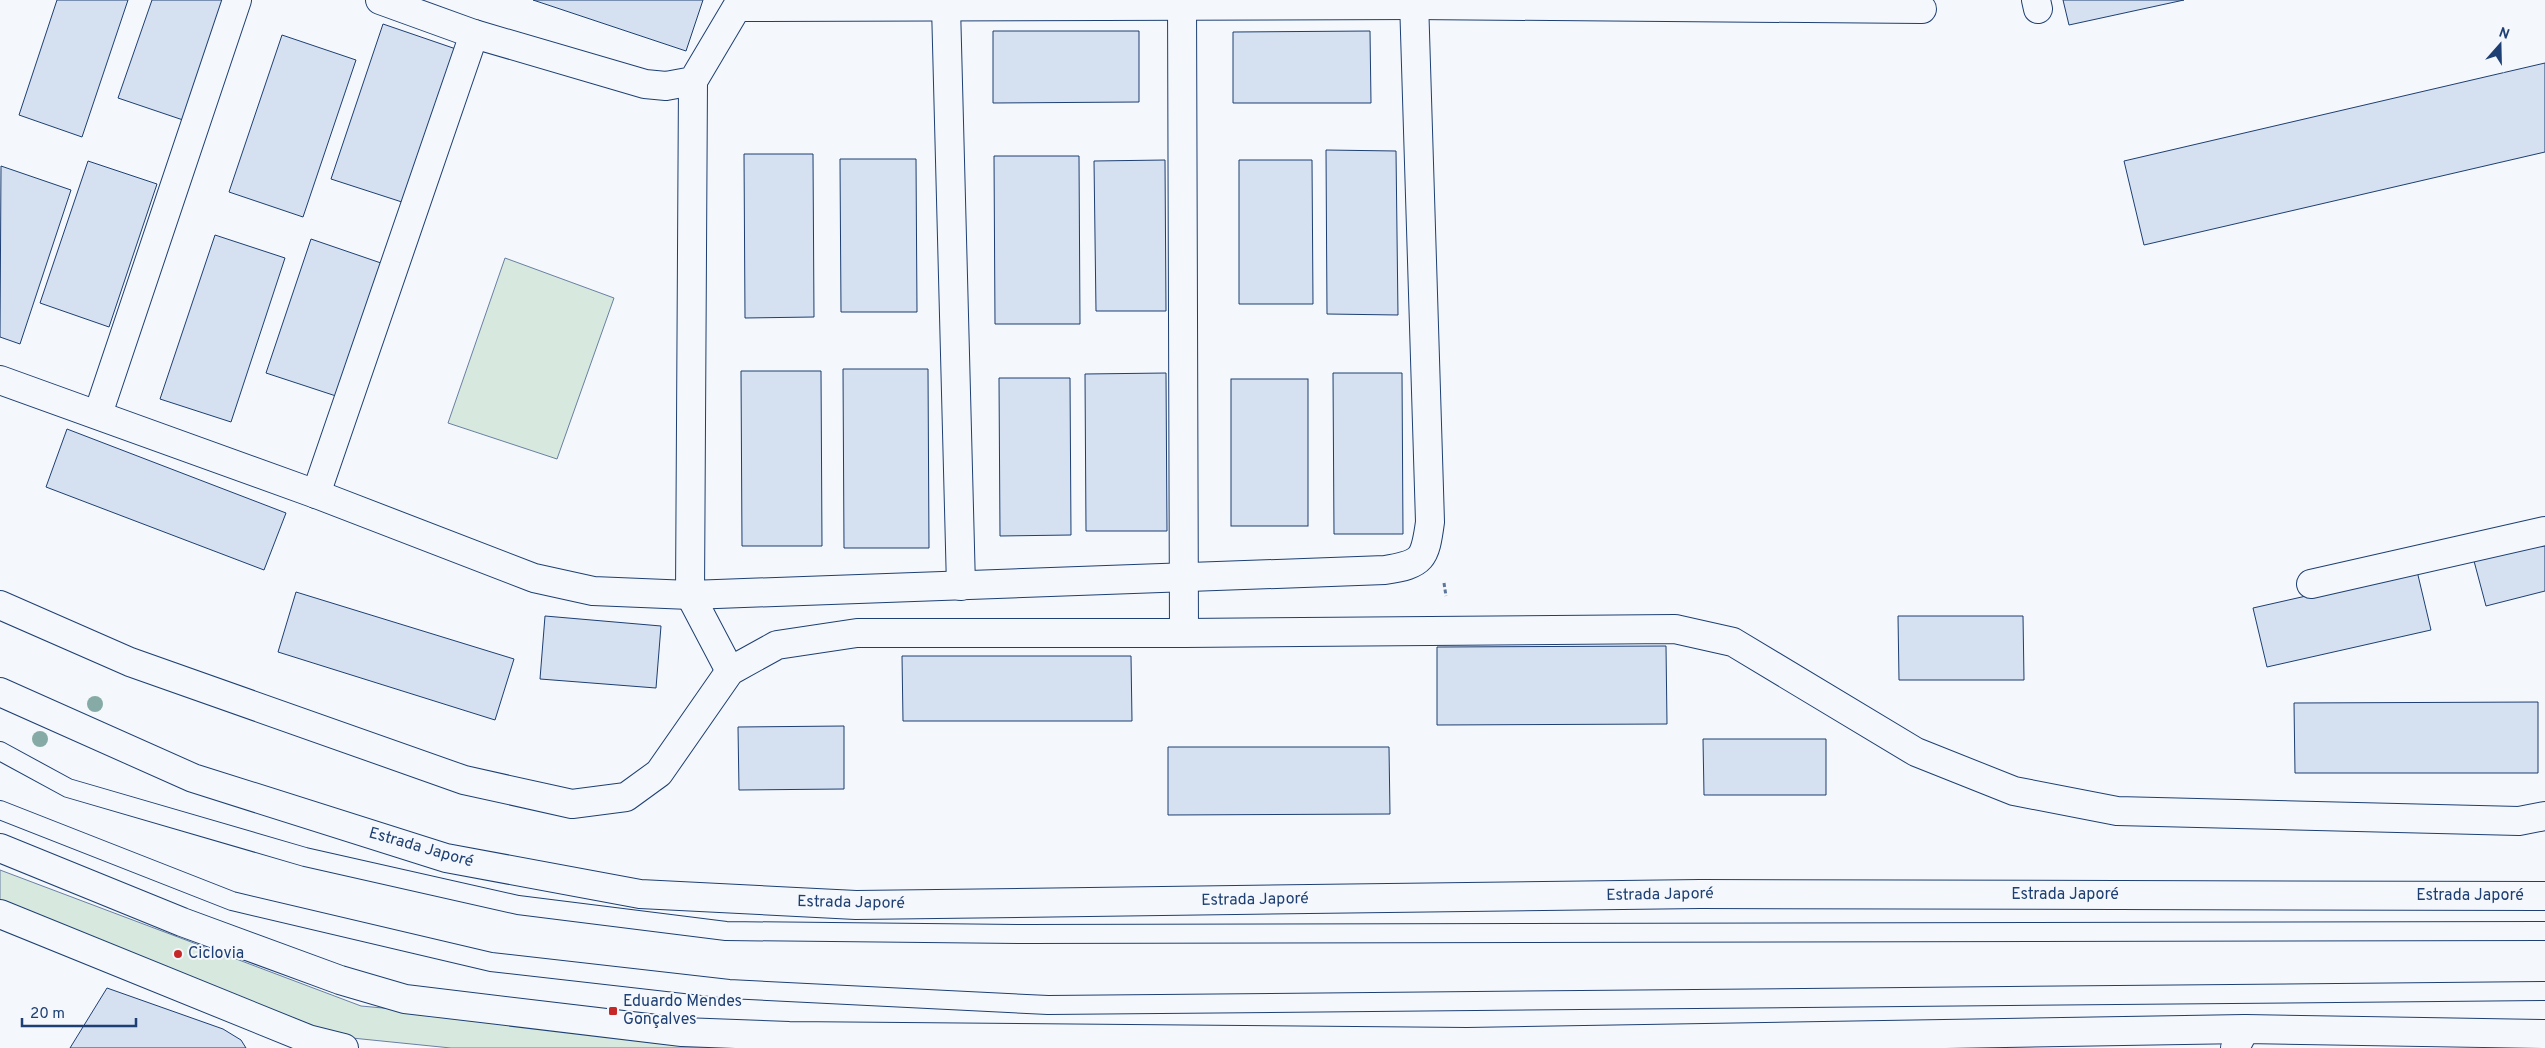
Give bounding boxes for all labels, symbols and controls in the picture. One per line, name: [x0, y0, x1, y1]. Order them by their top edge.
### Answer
north arrow: [2475, 20, 2525, 70]
text: N: [2496, 24, 2512, 44]
street label: Estrada Japoré: [366, 824, 476, 872]
street label: Estrada Japoré: [1606, 884, 1714, 906]
street label: Estrada Japoré: [2011, 885, 2119, 905]
street label: Estrada Japoré: [2416, 886, 2524, 906]
street label: Estrada Japoré: [1201, 889, 1309, 911]
street label: Estrada Japoré: [797, 892, 905, 914]
place label: Ciclovia: [188, 944, 244, 964]
marker: Ciclovia: [172, 948, 184, 960]
place label: Eduardo Mendes Gonçalves: [623, 992, 742, 1030]
scale bar: [22, 996, 136, 1028]
text: 20 m: [30, 1005, 65, 1024]
marker: Eduardo Mendes Gonçalves: [607, 1005, 619, 1017]

